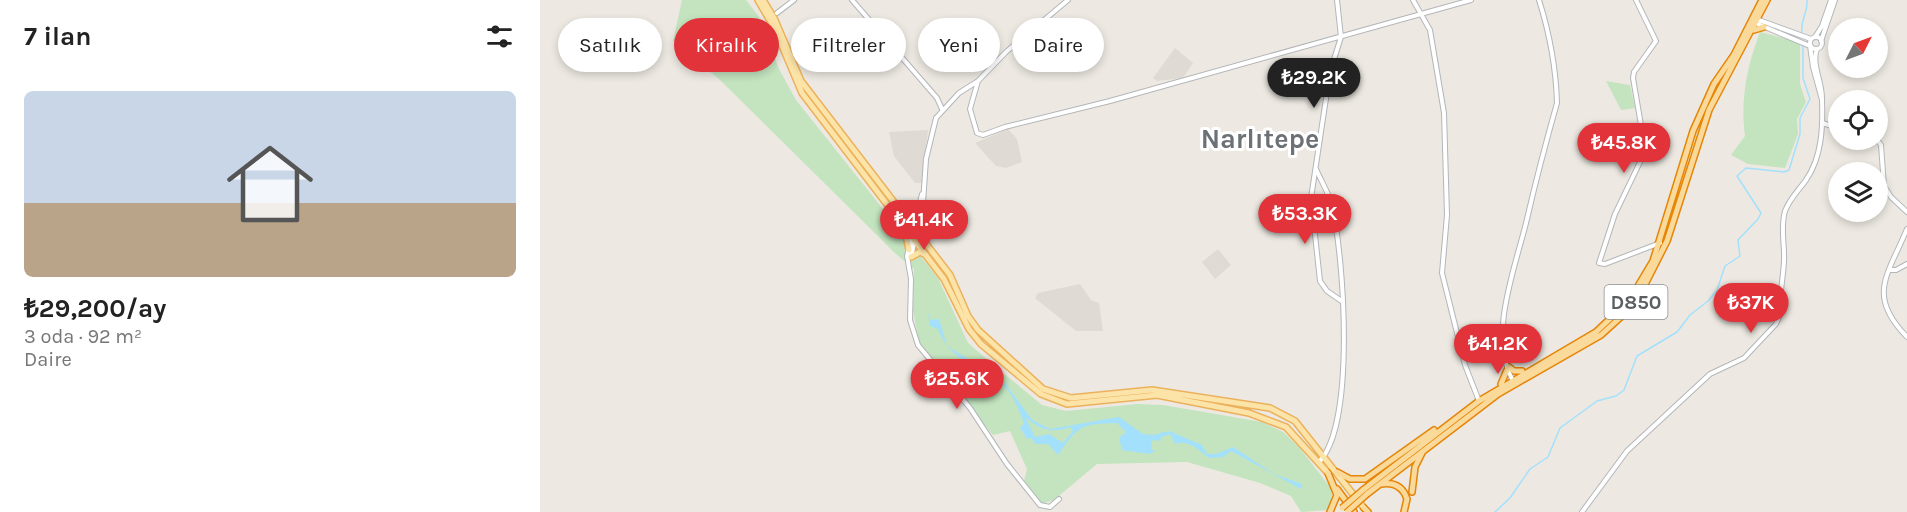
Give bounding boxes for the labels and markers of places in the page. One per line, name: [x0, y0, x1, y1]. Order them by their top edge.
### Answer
pin: ₺29.2K: [1265, 58, 1363, 109]
pin: ₺45.8K: [1575, 123, 1673, 174]
pin: ₺53.3K: [1256, 194, 1354, 245]
pin: ₺41.4K: [875, 200, 973, 251]
pin: ₺37K: [1715, 283, 1787, 334]
pin: ₺41.2K: [1449, 324, 1547, 375]
pin: ₺25.6K: [908, 359, 1006, 410]

